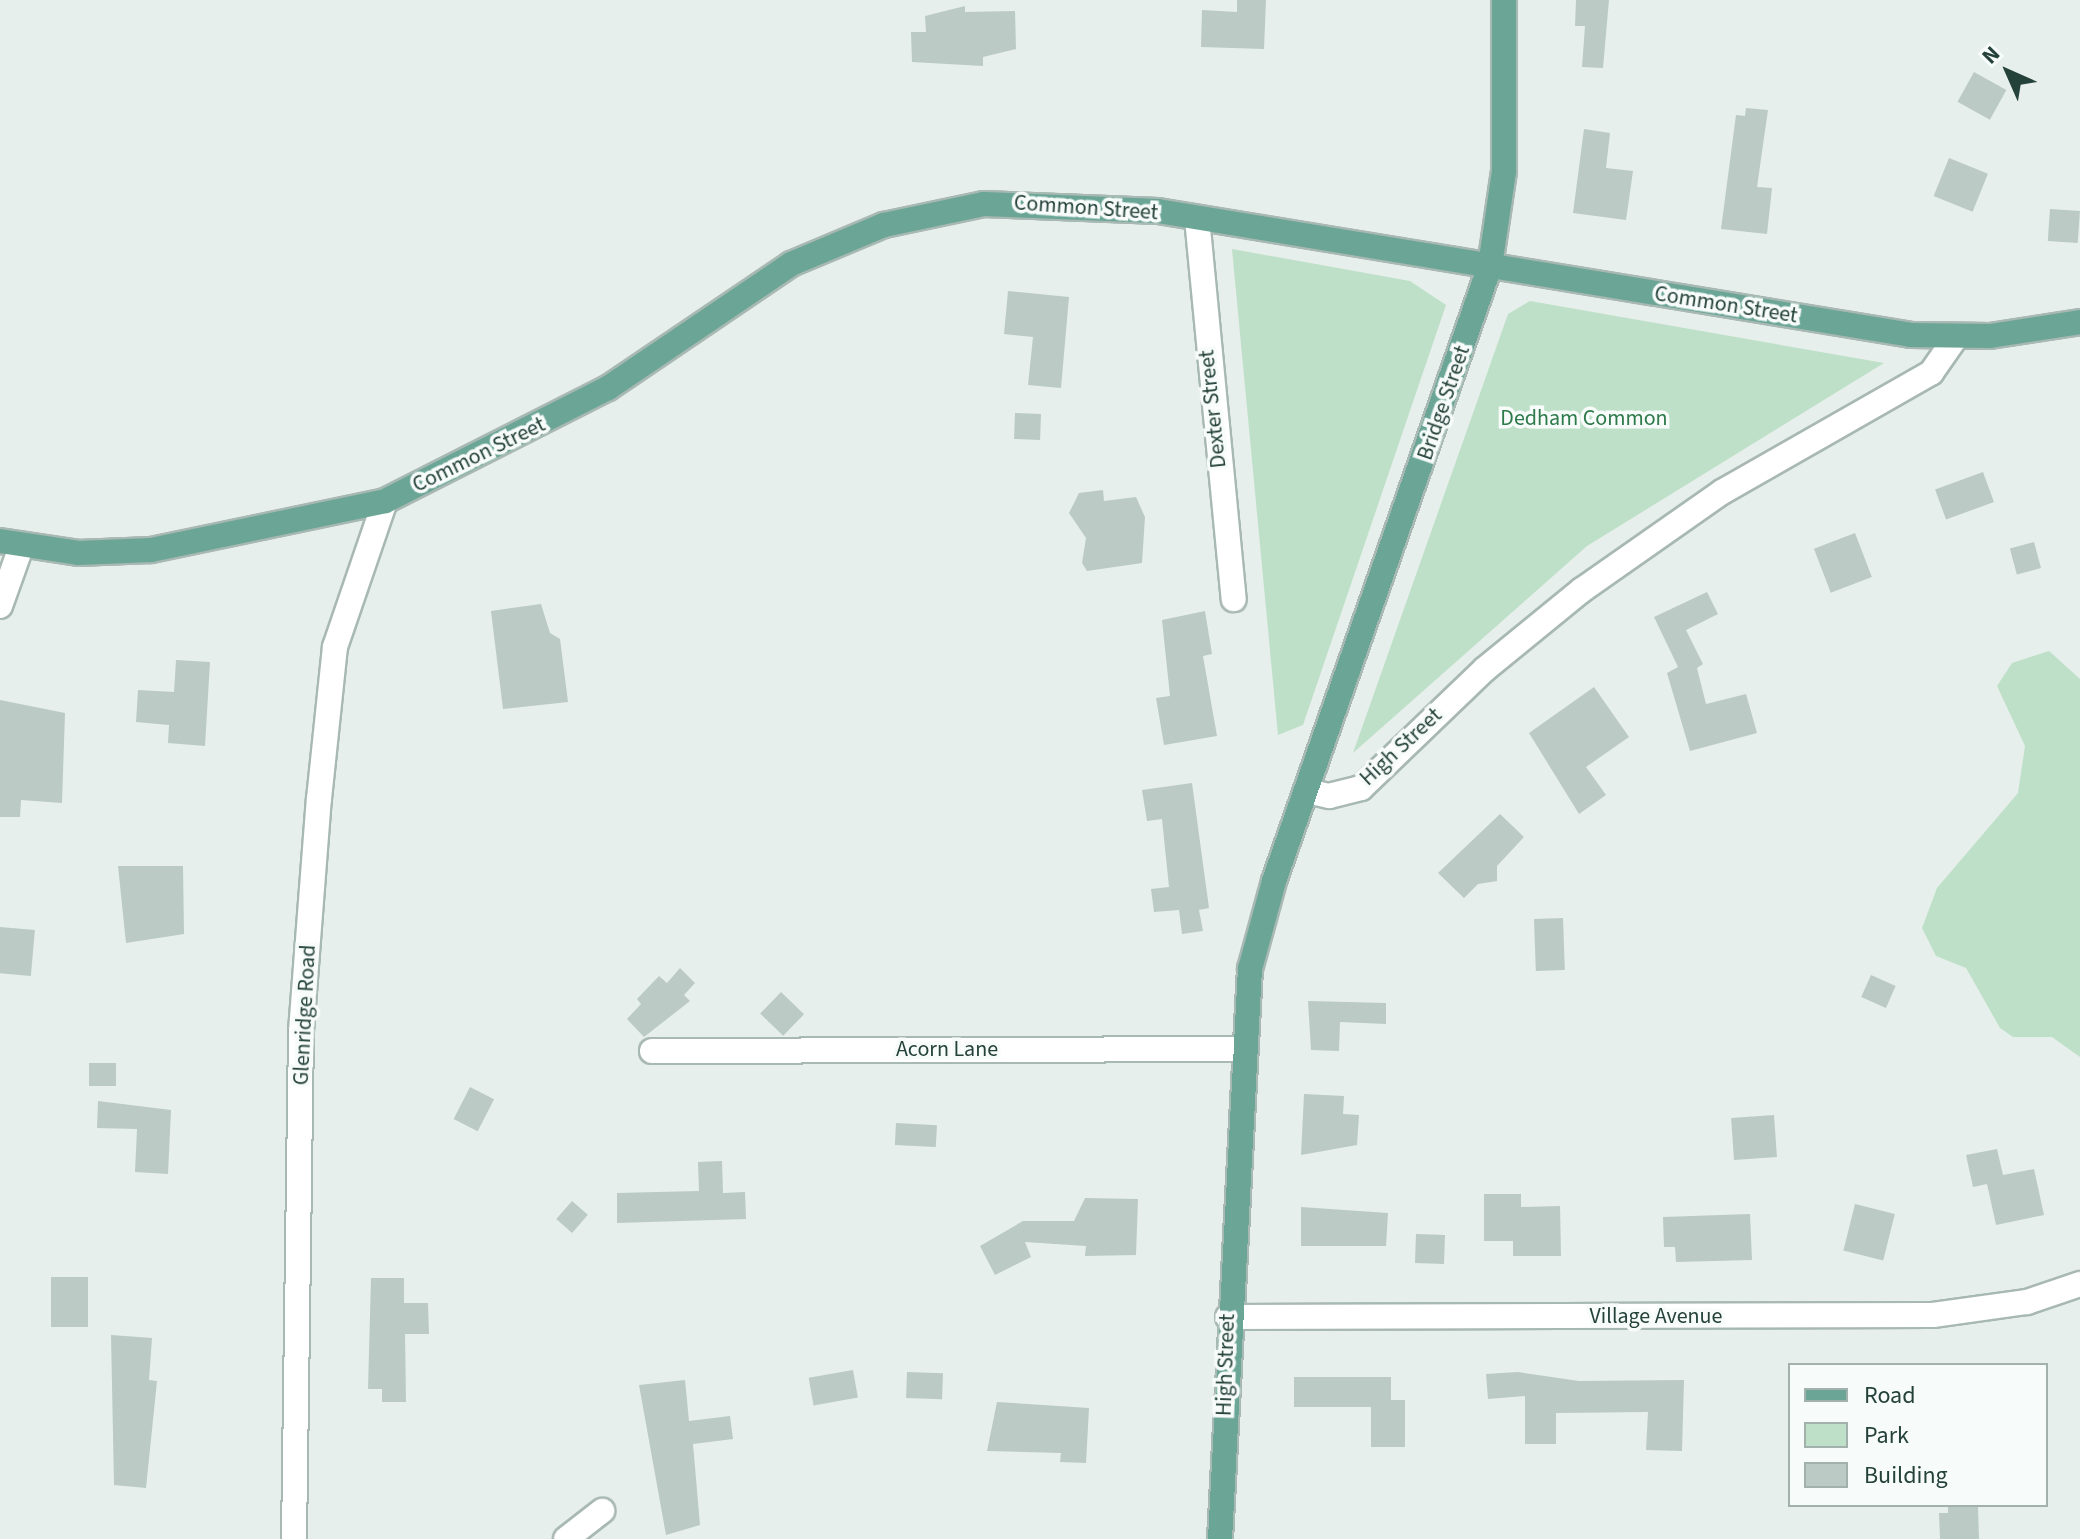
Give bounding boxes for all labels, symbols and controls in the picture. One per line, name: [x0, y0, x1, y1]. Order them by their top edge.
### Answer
north arrow: [1968, 32, 2048, 112]
text: N: [1975, 39, 2008, 72]
street label: Common Street: [1013, 190, 1159, 226]
street label: Common Street: [1653, 281, 1799, 329]
street label: Bridge Street: [1412, 342, 1476, 464]
street label: Dexter Street: [1194, 349, 1232, 469]
park label: Dedham Common: [1500, 406, 1668, 432]
street label: Common Street: [408, 411, 550, 499]
street label: High Street: [1355, 702, 1447, 792]
street label: Glenridge Road: [288, 944, 322, 1086]
street label: Acorn Lane: [896, 1037, 998, 1063]
street label: Village Avenue: [1590, 1304, 1722, 1330]
street label: High Street: [1211, 1313, 1241, 1417]
legend: [1788, 1363, 2048, 1507]
text: Road: [1864, 1378, 1916, 1413]
text: Park: [1864, 1418, 1909, 1453]
text: Building: [1864, 1458, 1948, 1493]

